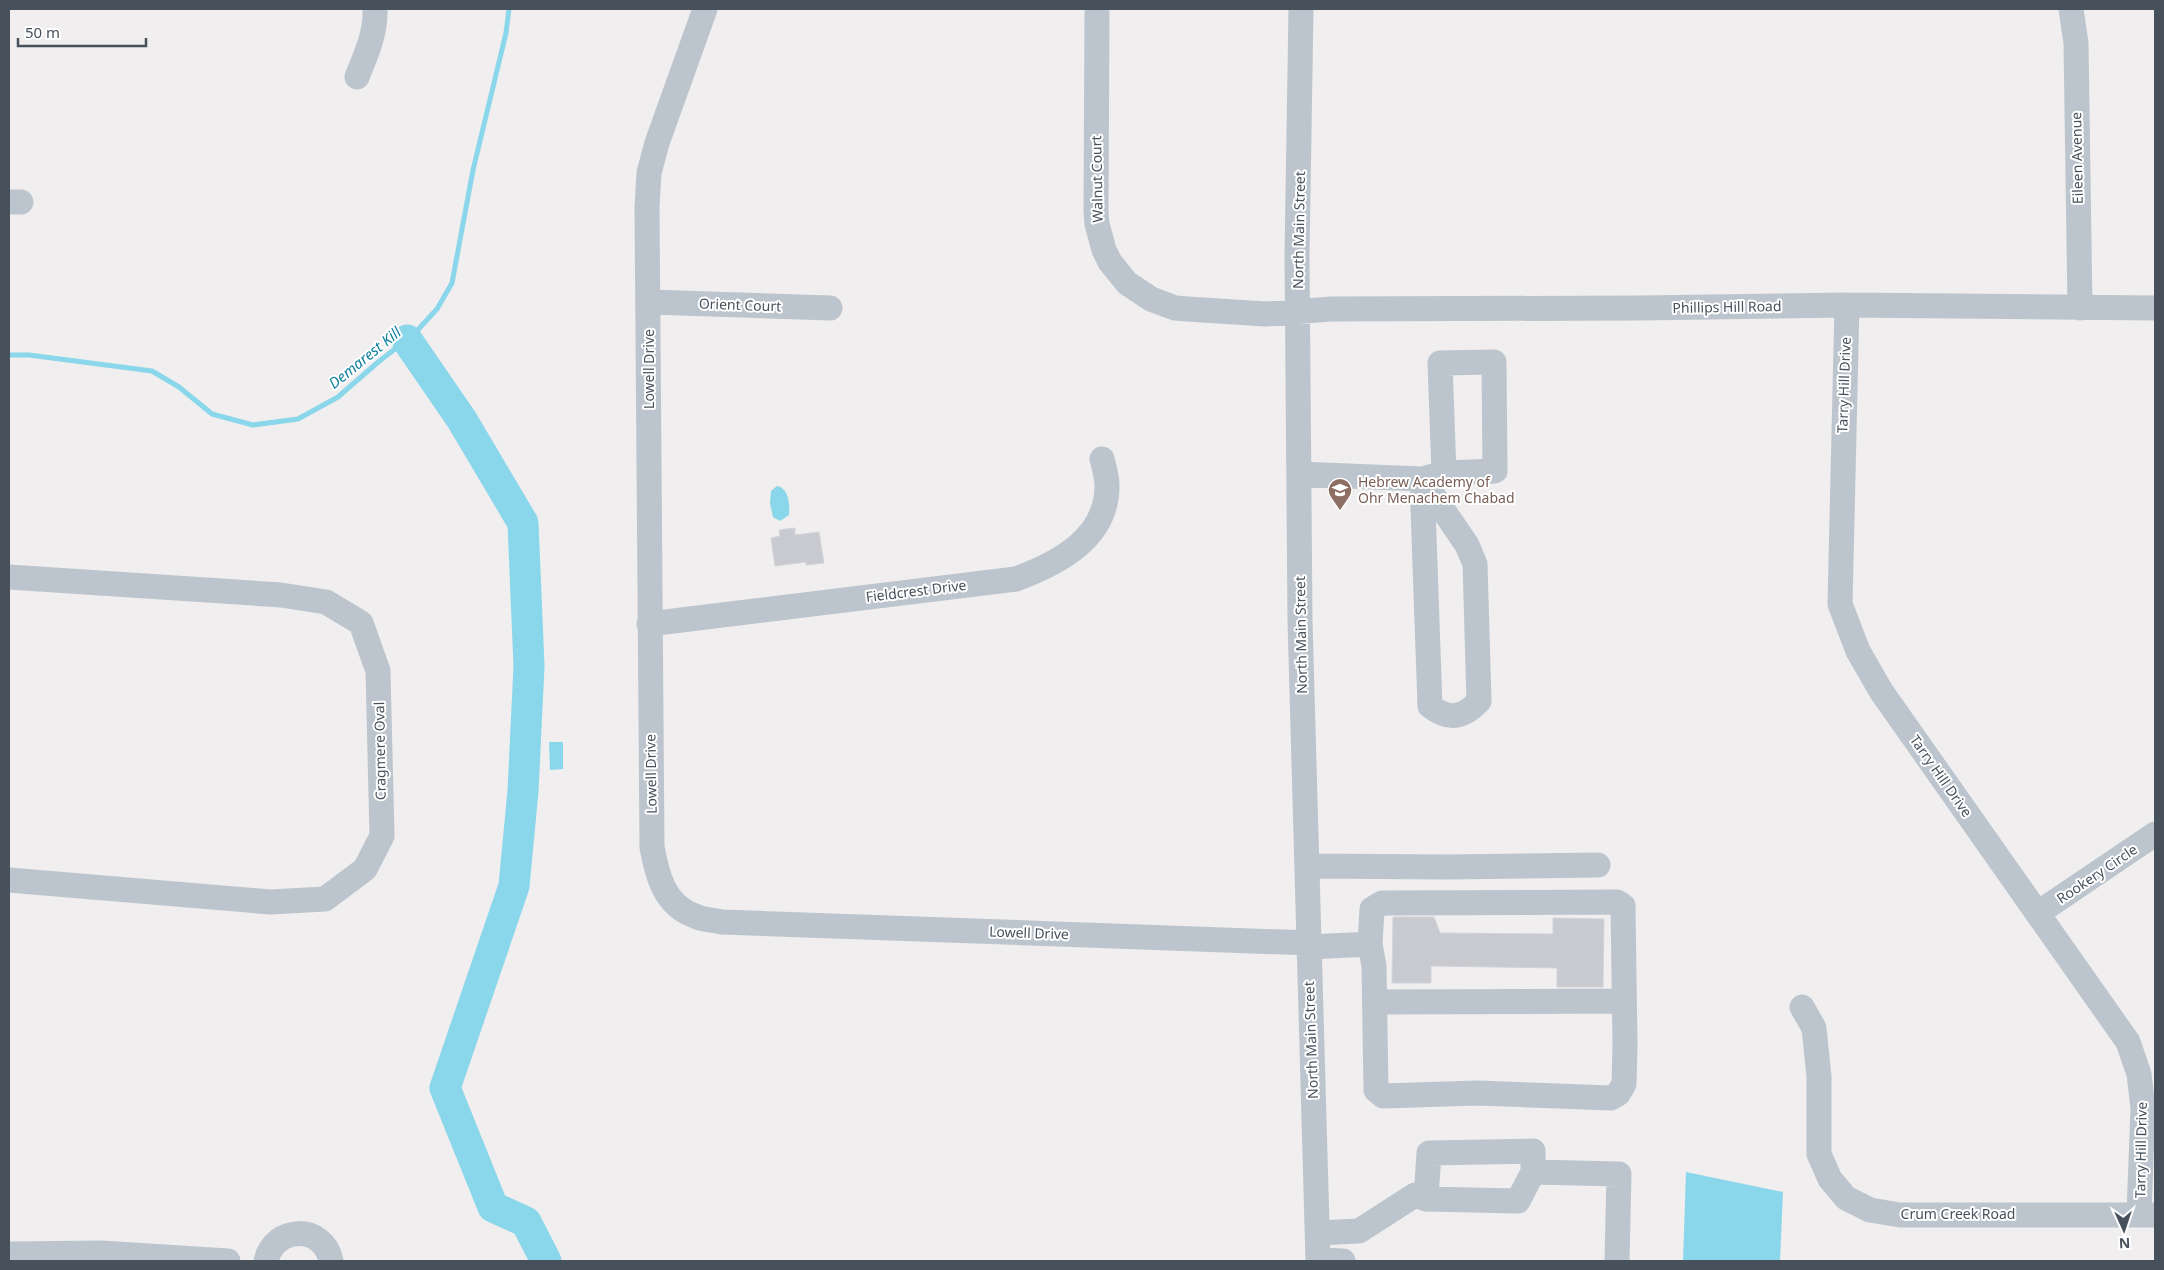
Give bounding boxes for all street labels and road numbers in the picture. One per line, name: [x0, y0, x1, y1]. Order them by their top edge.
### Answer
street label: Eileen Avenue: [2066, 112, 2087, 204]
street label: Walnut Court: [1086, 135, 1107, 223]
street label: North Main Street: [1288, 171, 1309, 289]
street label: Orient Court: [699, 294, 782, 315]
street label: Phillips Hill Road: [1672, 296, 1782, 317]
street label: Lowell Drive: [639, 329, 658, 409]
street label: Tarry Hill Drive: [1832, 336, 1855, 433]
street label: Fieldcrest Drive: [865, 575, 967, 606]
street label: North Main Street: [1290, 576, 1311, 694]
street label: Cragmere Oval: [369, 702, 390, 800]
street label: Tarry Hill Drive: [1906, 731, 1977, 821]
street label: Lowell Drive: [640, 734, 661, 814]
street label: Rookery Circle: [2053, 839, 2141, 908]
street label: Lowell Drive: [989, 922, 1069, 943]
street label: North Main Street: [1299, 981, 1322, 1099]
street label: Tarry Hill Drive: [2130, 1102, 2151, 1198]
street label: Crum Creek Road: [1901, 1204, 2015, 1223]

